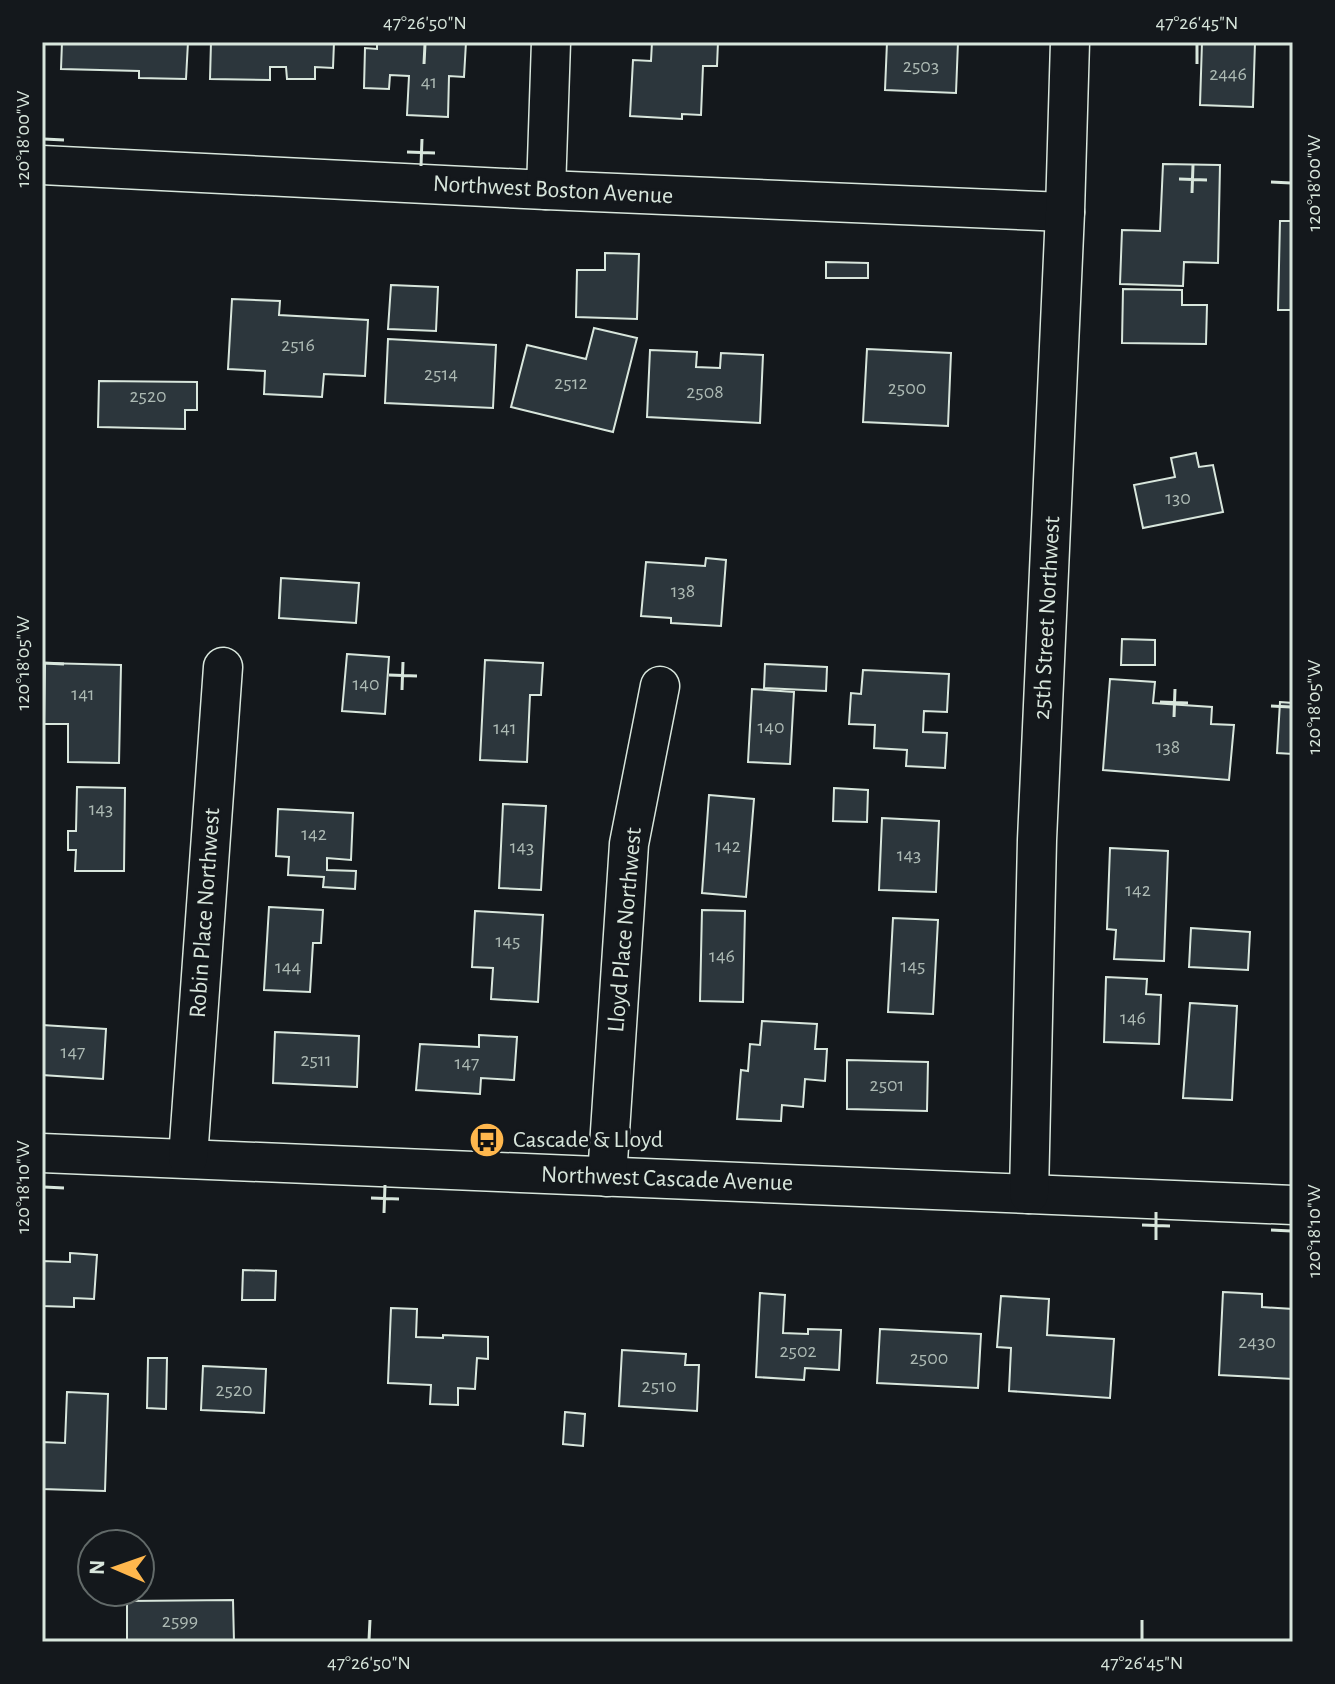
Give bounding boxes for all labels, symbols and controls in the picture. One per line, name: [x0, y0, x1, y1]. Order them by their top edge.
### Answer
text: 47°26'50"N: [383, 13, 467, 33]
text: 47°26'45"N: [1156, 13, 1238, 33]
house number: 2503: [903, 56, 939, 76]
house number: 2446: [1209, 64, 1247, 84]
house number: 41: [421, 72, 437, 92]
text: 120°18'00"W: [13, 90, 33, 187]
text: 120°18'00"W: [1304, 134, 1324, 231]
street label: Northwest Boston Avenue: [432, 172, 674, 208]
house number: 2516: [281, 335, 315, 355]
house number: 2514: [424, 364, 458, 384]
house number: 2512: [554, 373, 588, 393]
house number: 2500: [888, 378, 926, 398]
house number: 2508: [686, 382, 724, 402]
house number: 2520: [129, 386, 167, 406]
house number: 130: [1165, 488, 1191, 508]
street label: 25th Street Northwest: [1030, 515, 1064, 720]
house number: 138: [671, 581, 695, 601]
text: 120°18'05"W: [13, 615, 33, 710]
text: 120°18'05"W: [1304, 659, 1324, 754]
house number: 140: [352, 674, 380, 694]
house number: 141: [71, 684, 95, 704]
house number: 140: [757, 717, 785, 737]
house number: 141: [493, 718, 517, 738]
house number: 138: [1156, 737, 1180, 757]
house number: 143: [89, 799, 113, 819]
street label: Robin Place Northwest: [186, 807, 224, 1019]
house number: 142: [301, 824, 327, 844]
street label: Lloyd Place Northwest: [604, 826, 646, 1034]
house number: 142: [715, 836, 741, 856]
house number: 143: [510, 837, 534, 857]
house number: 143: [897, 845, 921, 865]
house number: 142: [1125, 880, 1151, 900]
house number: 145: [496, 931, 520, 951]
house number: 146: [709, 946, 735, 966]
house number: 145: [901, 956, 925, 976]
house number: 144: [275, 957, 301, 977]
house number: 146: [1120, 1008, 1146, 1028]
house number: 147: [61, 1042, 85, 1062]
house number: 2511: [300, 1050, 332, 1070]
house number: 147: [455, 1053, 479, 1073]
house number: 2501: [870, 1075, 904, 1095]
bus stop icon: Cascade & Lloyd: [468, 1121, 506, 1159]
place label: Cascade & Lloyd: [513, 1128, 663, 1152]
text: 120°18'10"W: [13, 1140, 33, 1234]
street label: Northwest Cascade Avenue: [541, 1163, 793, 1195]
text: 120°18'10"W: [1304, 1184, 1324, 1278]
house number: 2430: [1238, 1332, 1276, 1352]
house number: 2502: [779, 1341, 817, 1361]
house number: 2500: [910, 1348, 948, 1368]
house number: 2510: [642, 1376, 676, 1396]
house number: 2520: [215, 1380, 253, 1400]
north arrow: [76, 1528, 156, 1608]
text: N: [86, 1559, 108, 1575]
house number: 2599: [162, 1611, 198, 1631]
text: 47°26'50"N: [327, 1653, 411, 1673]
text: 47°26'45"N: [1101, 1653, 1183, 1673]

